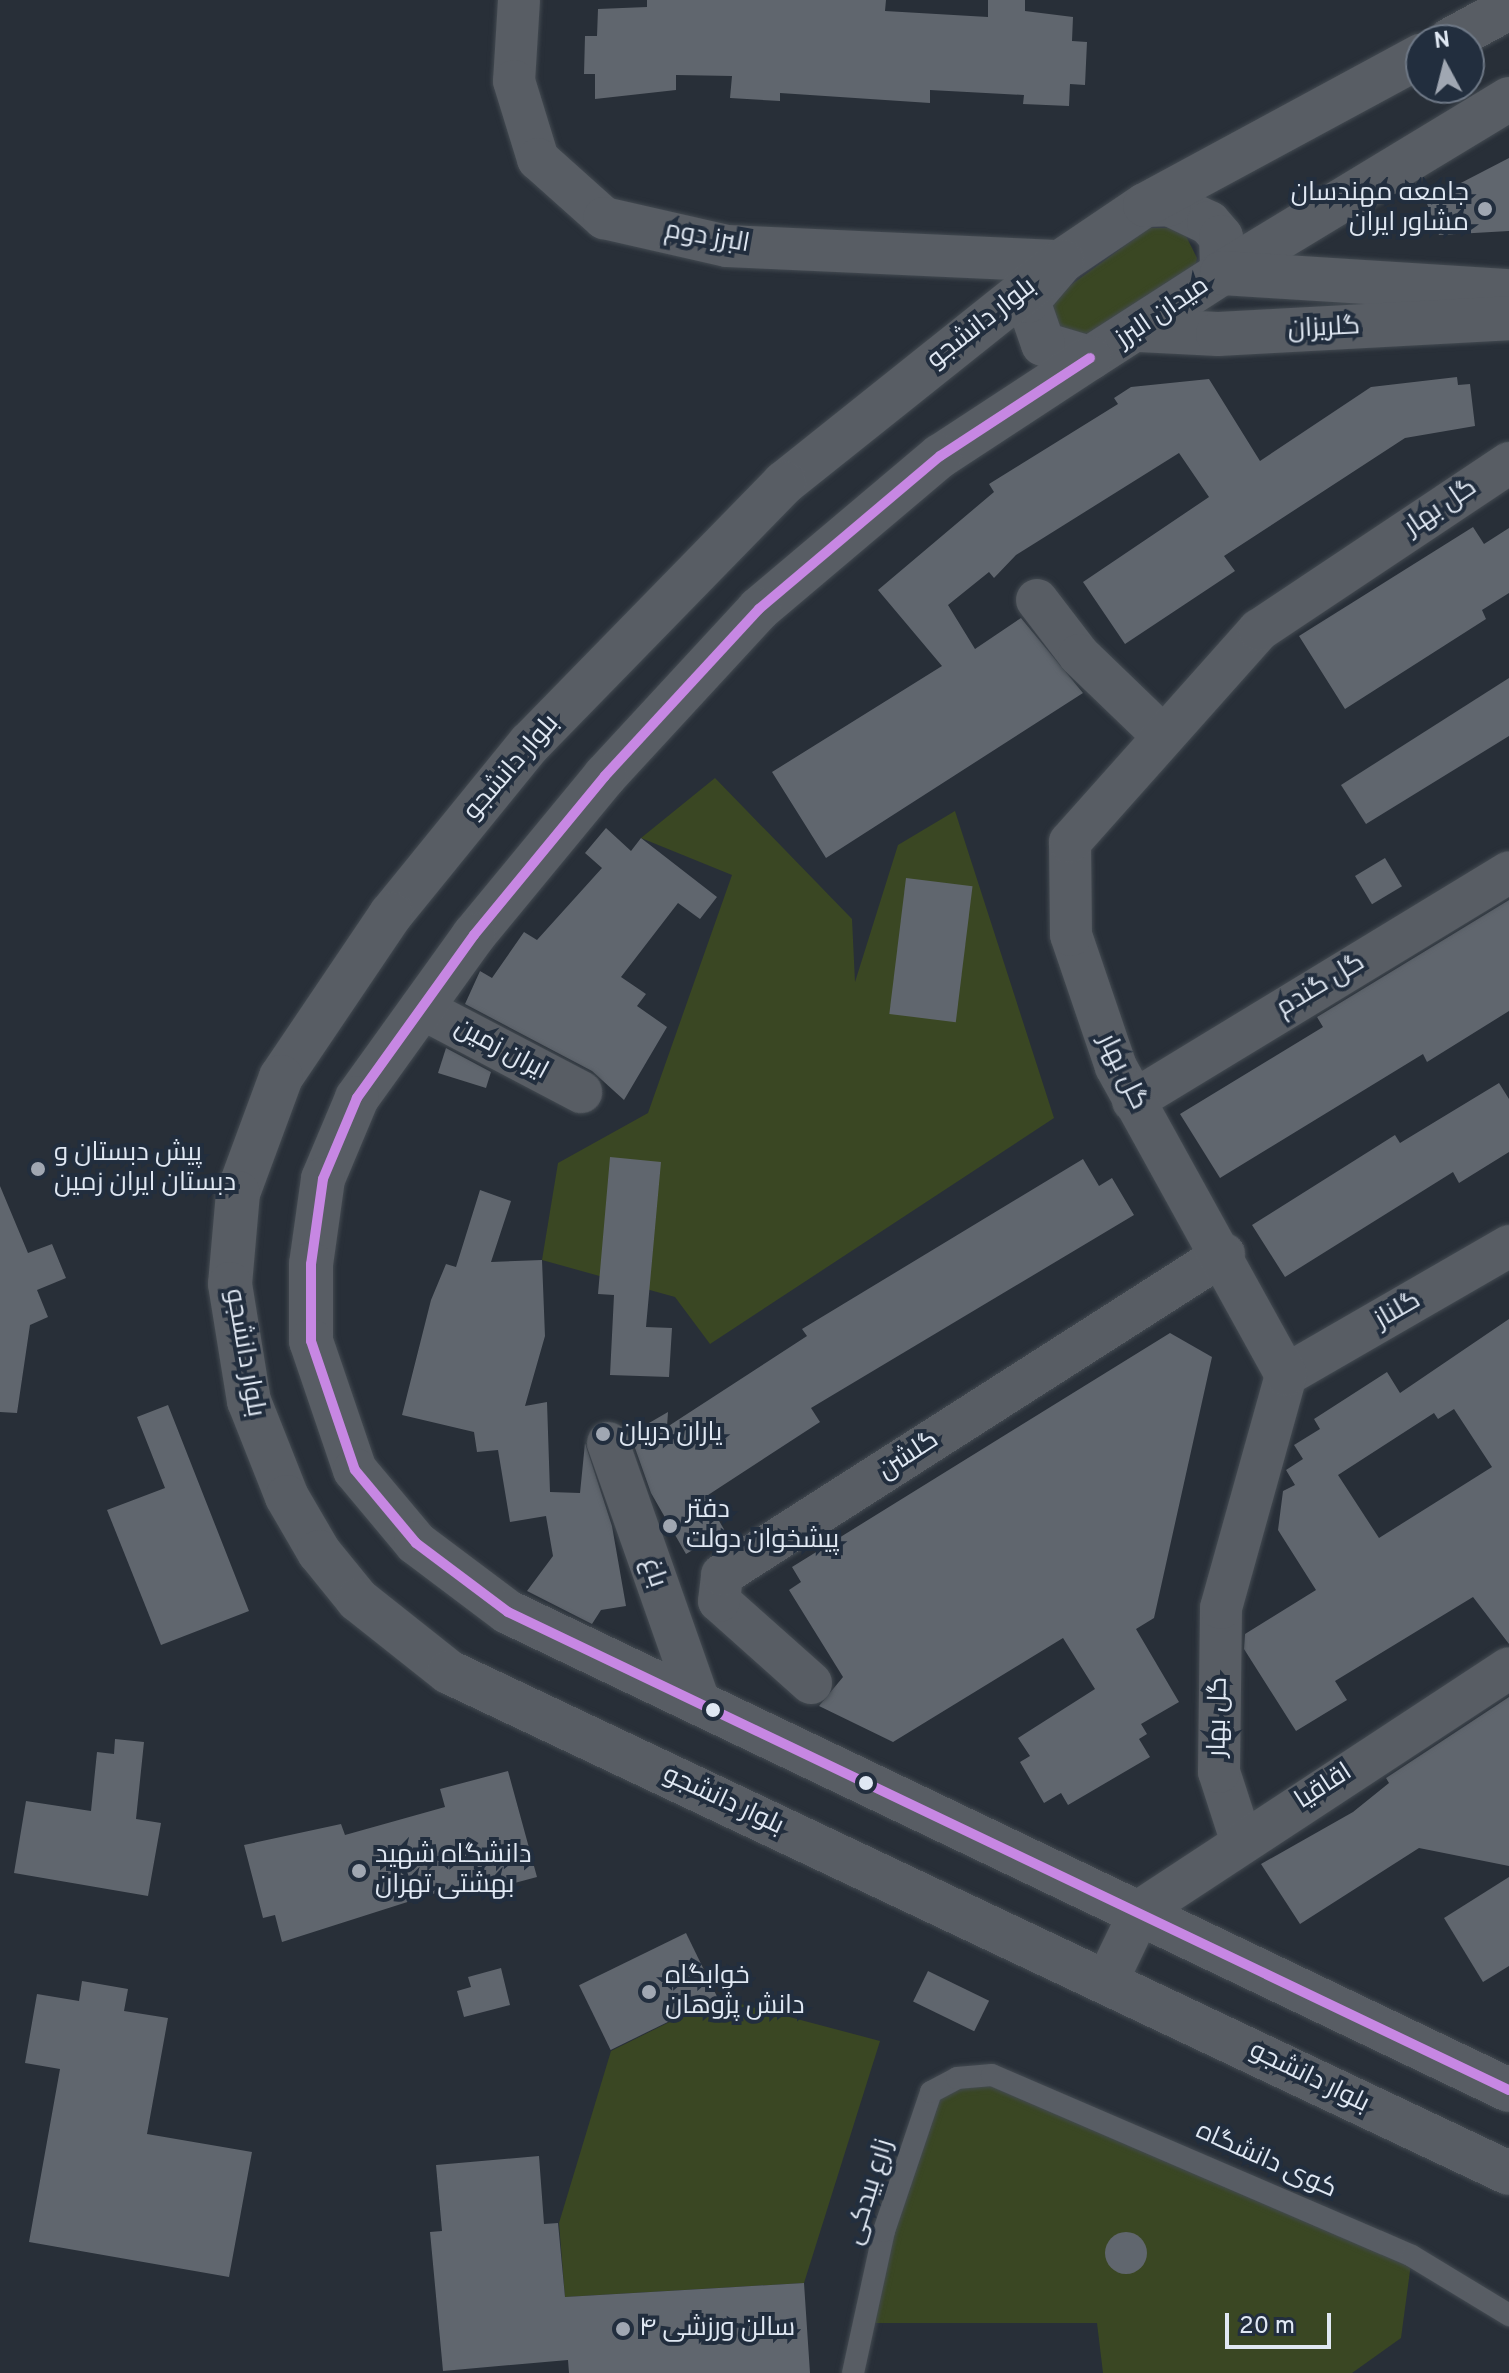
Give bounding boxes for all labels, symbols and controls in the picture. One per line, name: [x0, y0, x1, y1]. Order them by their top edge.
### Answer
north arrow: [1405, 24, 1485, 104]
text: N: [1433, 27, 1452, 56]
place label: جامعه مهندسان مشاور ایران: [1291, 178, 1469, 240]
marker: جامعه مهندسان مشاور ایران: [1476, 200, 1494, 218]
street label: البرز دوم: [662, 215, 752, 261]
street label: میدان البرز: [1111, 271, 1215, 355]
street label: بلوار دانشجو: [921, 272, 1043, 376]
street label: گلریزان: [1287, 312, 1361, 346]
street label: گل بهار: [1399, 473, 1483, 543]
street label: بلوار دانشجو: [458, 709, 566, 827]
street label: گل گندم: [1271, 948, 1371, 1024]
street label: ایران زمین: [449, 1012, 553, 1088]
street label: گل بهار: [1090, 1029, 1154, 1115]
place label: پیش دبستان و دبستان ایران زمین: [54, 1138, 236, 1200]
marker: پیش دبستان و دبستان ایران زمین: [29, 1160, 47, 1178]
street label: گلناز: [1370, 1286, 1426, 1336]
street label: بلوار دانشجو: [217, 1287, 271, 1419]
place label: یاران دریان: [619, 1418, 722, 1450]
marker: یاران دریان: [594, 1425, 612, 1443]
street label: گلشن: [873, 1425, 945, 1487]
place label: دفتر پیشخوان دولت: [686, 1495, 839, 1556]
marker: دفتر پیشخوان دولت: [661, 1517, 679, 1535]
street label: باغ: [634, 1554, 672, 1592]
street label: گل بهار: [1203, 1677, 1235, 1757]
unlabelled marker: [705, 1702, 721, 1718]
street label: اقاقیا: [1290, 1757, 1358, 1817]
street label: بلوار دانشجو: [658, 1760, 788, 1842]
unlabelled marker: [858, 1775, 874, 1791]
place label: دانشگاه شهید بهشتی تهران: [375, 1840, 531, 1902]
marker: دانشگاه شهید بهشتی تهران: [350, 1862, 368, 1880]
place label: خوابگاه دانش پژوهان: [665, 1961, 805, 2022]
marker: خوابگاه دانش پژوهان: [640, 1983, 658, 2001]
street label: بلوار دانشجو: [1244, 2036, 1374, 2120]
street label: کوی دانشگاه: [1191, 2116, 1341, 2206]
street label: زارع بیدکی: [839, 2135, 901, 2249]
scale bar: [1229, 2297, 1335, 2347]
text: 20 m: [1239, 2312, 1295, 2342]
place label: سالن ورزشی ۴: [639, 2313, 795, 2345]
marker: سالن ورزشی ۴: [614, 2320, 632, 2338]

